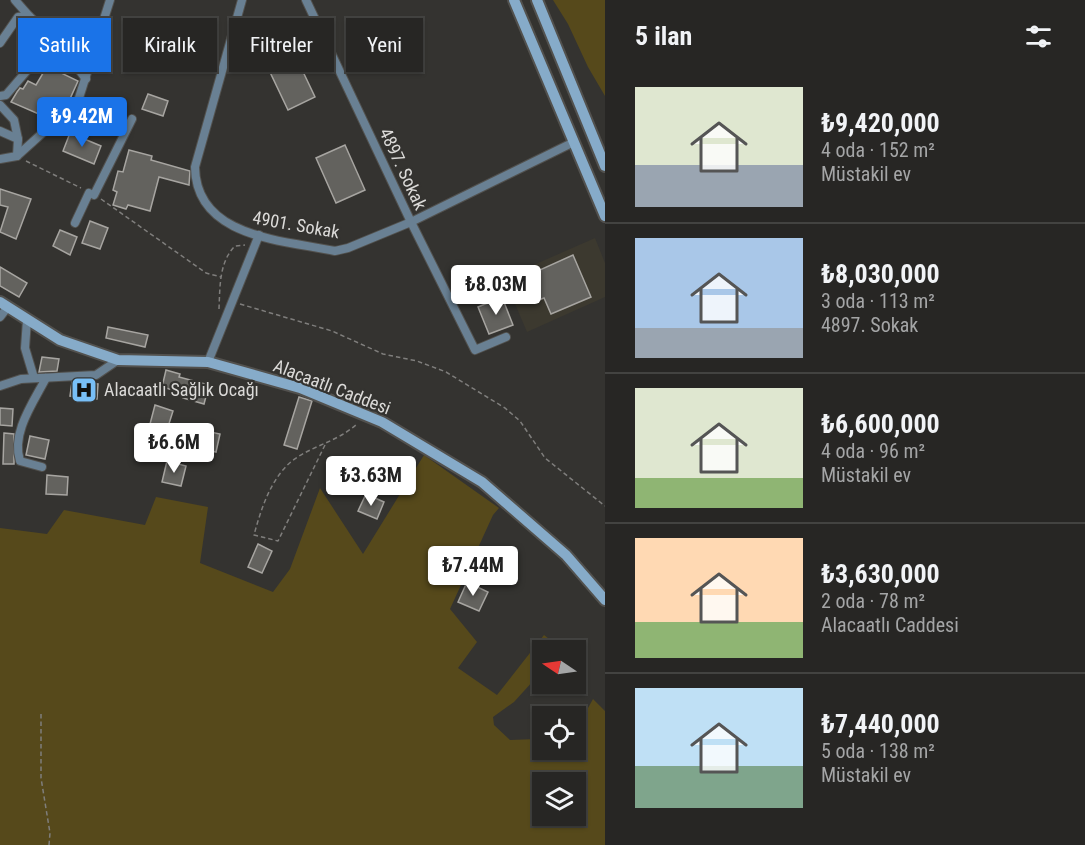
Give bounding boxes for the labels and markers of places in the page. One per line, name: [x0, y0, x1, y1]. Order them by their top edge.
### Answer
pin: ₺9.42M: [33, 97, 131, 148]
pin: ₺8.03M: [447, 265, 545, 316]
hospital icon: Alacaatlı Sağlık Ocağı: [69, 375, 99, 405]
place label: Alacaatlı Sağlık Ocağı: [104, 379, 259, 400]
pin: ₺6.6M: [132, 423, 216, 474]
pin: ₺3.63M: [322, 456, 420, 507]
pin: ₺7.44M: [424, 546, 522, 597]

